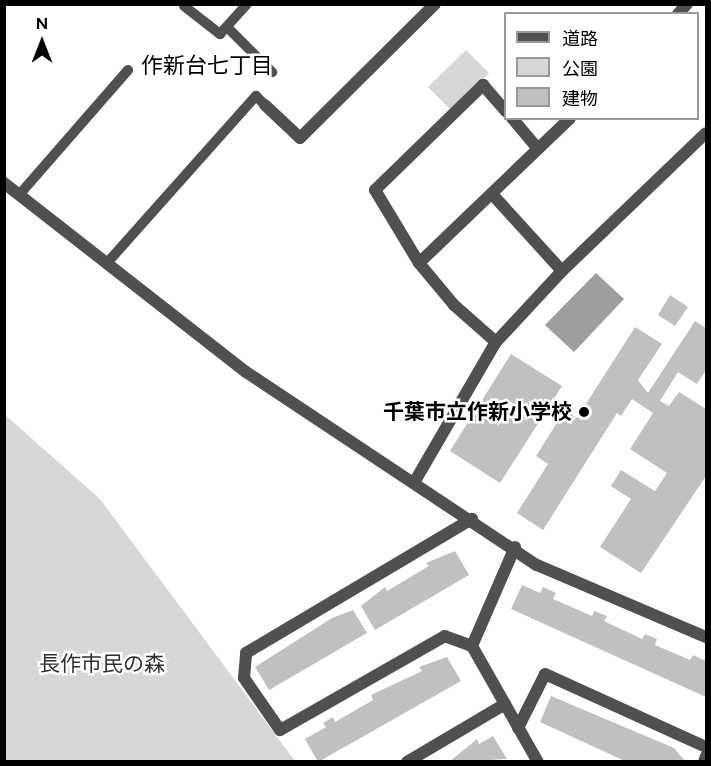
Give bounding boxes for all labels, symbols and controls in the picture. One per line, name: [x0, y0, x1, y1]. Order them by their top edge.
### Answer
north arrow: [12, 12, 72, 72]
legend: [504, 12, 699, 120]
text: N: [36, 14, 48, 33]
text: 道路: [562, 28, 598, 50]
district label: 作新台七丁目: [141, 53, 273, 79]
text: 公園: [562, 58, 598, 80]
text: 建物: [562, 88, 598, 110]
place label: 千葉市立作新小学校: [383, 399, 572, 425]
marker: 千葉市立作新小学校: [577, 405, 591, 419]
park label: 長作市民の森: [39, 651, 165, 677]

